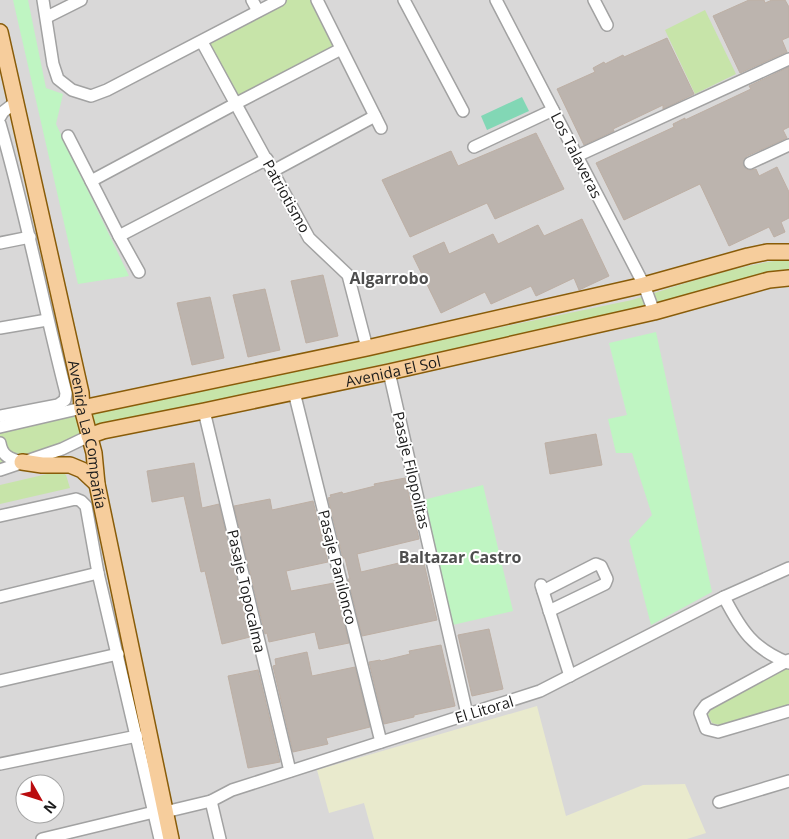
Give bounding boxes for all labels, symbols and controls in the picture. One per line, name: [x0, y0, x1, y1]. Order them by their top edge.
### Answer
street label: Los Talaveras: [547, 109, 607, 201]
street label: Patriotismo: [259, 156, 315, 236]
district label: Algarrobo: [349, 267, 429, 289]
street label: Avenida El Sol: [344, 351, 443, 391]
street label: Avenida La Compañía: [64, 358, 112, 510]
street label: Pasaje Filopolitas: [389, 409, 435, 531]
street label: Pasaje Panilonco: [314, 508, 362, 626]
street label: Pasaje Topocalma: [223, 527, 271, 655]
district label: Baltazar Castro: [399, 546, 521, 568]
street label: El Litoral: [452, 691, 516, 727]
north arrow: [15, 774, 65, 824]
text: N: [40, 797, 61, 818]

